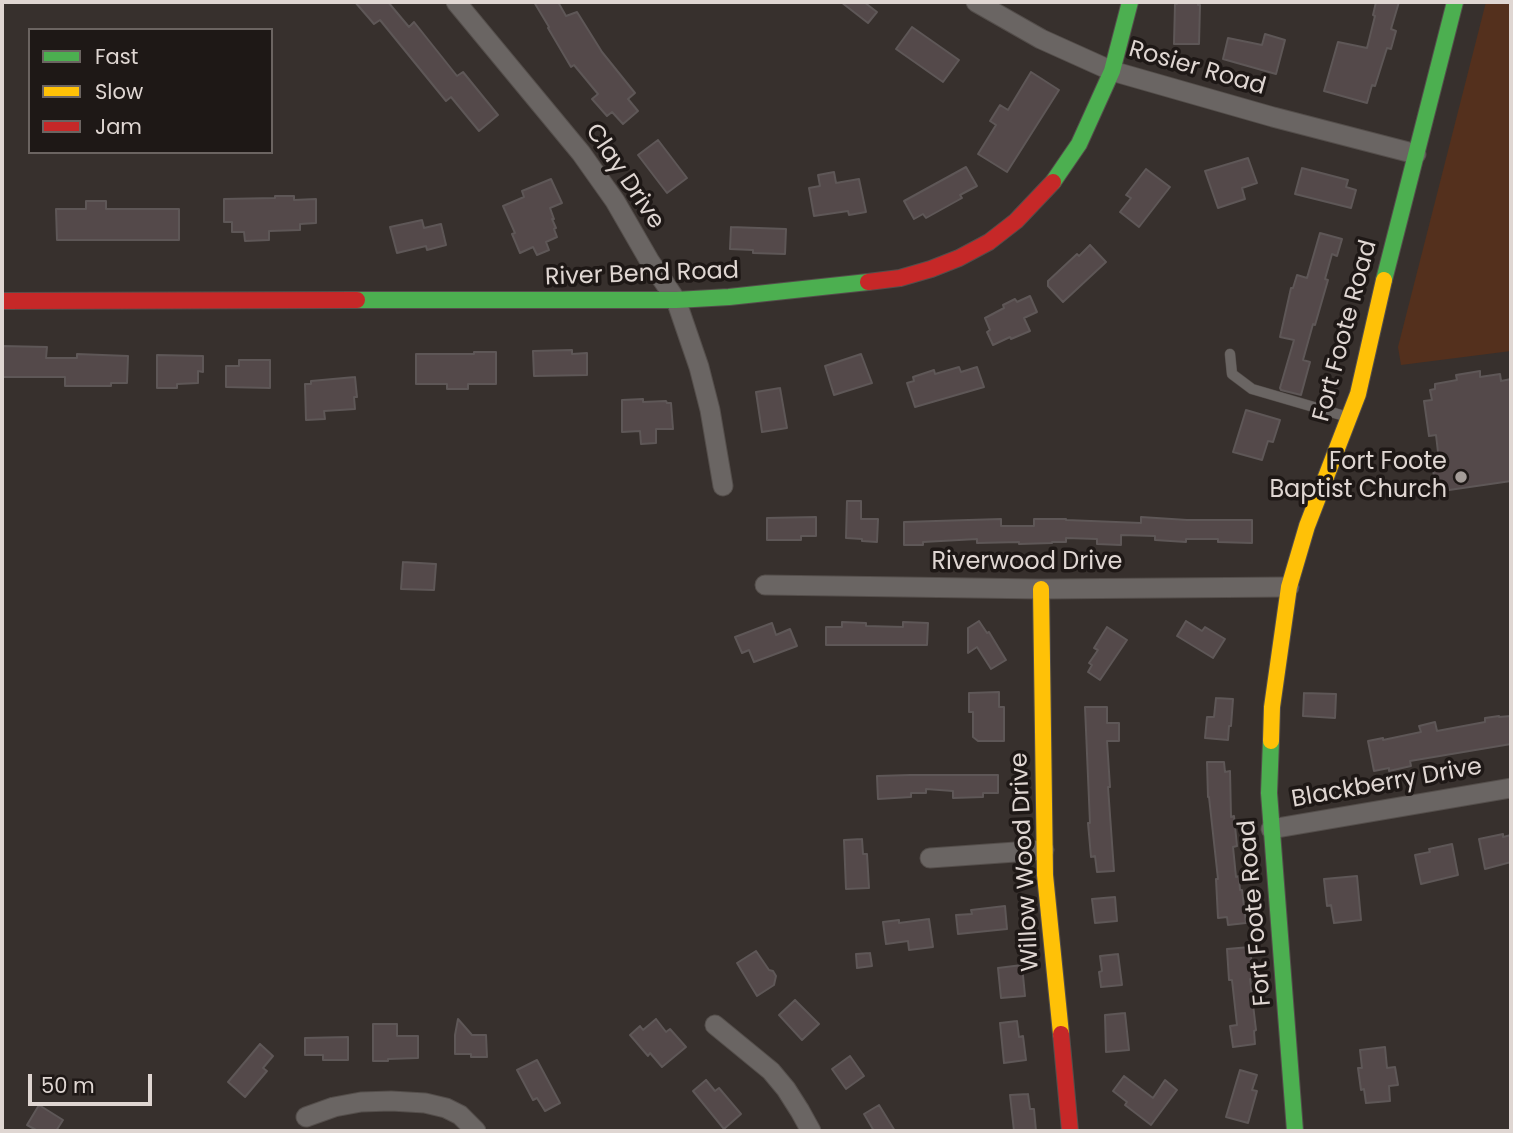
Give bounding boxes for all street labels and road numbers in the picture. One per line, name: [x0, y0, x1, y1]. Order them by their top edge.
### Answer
street label: Rosier Road: [1125, 36, 1269, 102]
street label: Clay Drive: [578, 119, 670, 235]
street label: Fort Foote Road: [1308, 237, 1384, 425]
street label: River Bend Road: [544, 257, 740, 293]
street label: Riverwood Drive: [932, 549, 1122, 577]
street label: Willow Wood Drive: [1006, 752, 1046, 972]
street label: Blackberry Drive: [1290, 753, 1484, 815]
street label: Fort Foote Road: [1234, 819, 1278, 1007]

